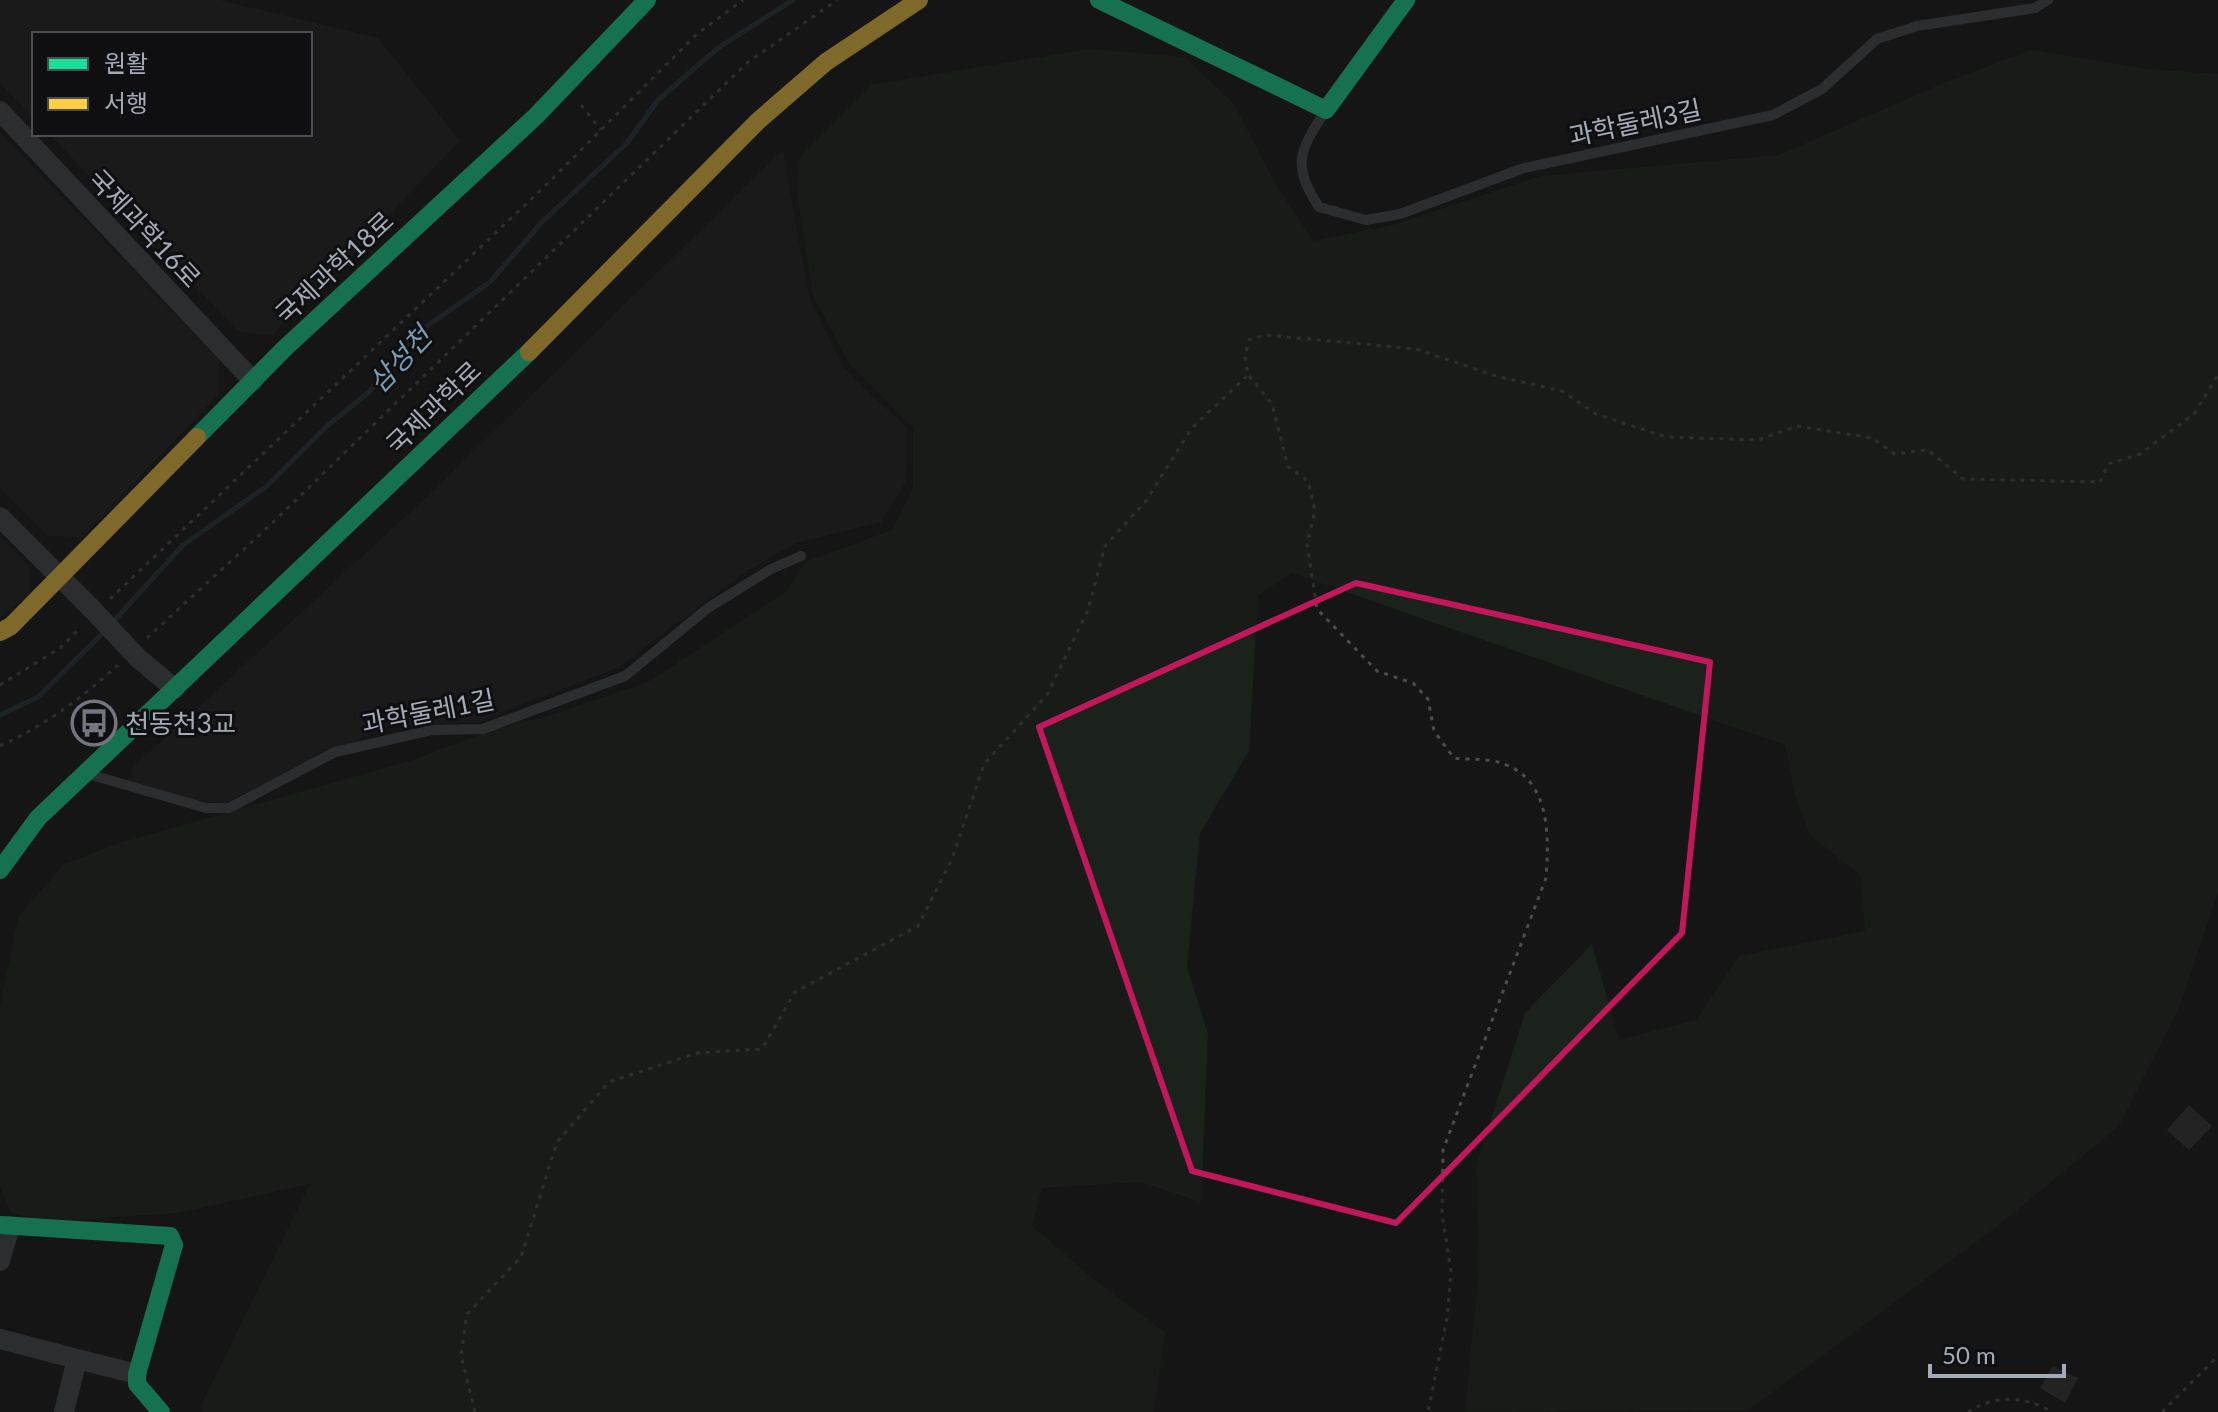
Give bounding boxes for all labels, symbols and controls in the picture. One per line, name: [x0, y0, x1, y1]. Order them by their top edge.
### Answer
legend: [32, 32, 312, 136]
text: 원활: [104, 48, 148, 77]
text: 서행: [104, 88, 148, 117]
street label: 과학둘레3길: [1566, 92, 1704, 152]
street label: 국제과학16로: [82, 162, 208, 294]
street label: 국제과학18로: [268, 204, 400, 330]
water label: 삼성천: [360, 317, 440, 399]
street label: 국제과학로: [379, 354, 487, 460]
street label: 과학둘레1길: [359, 682, 497, 740]
bus stop icon: 천동천3교: [70, 699, 118, 747]
place label: 천동천3교: [125, 707, 236, 739]
scale bar: [1930, 1328, 2064, 1378]
text: 50 m: [1942, 1340, 1996, 1369]

